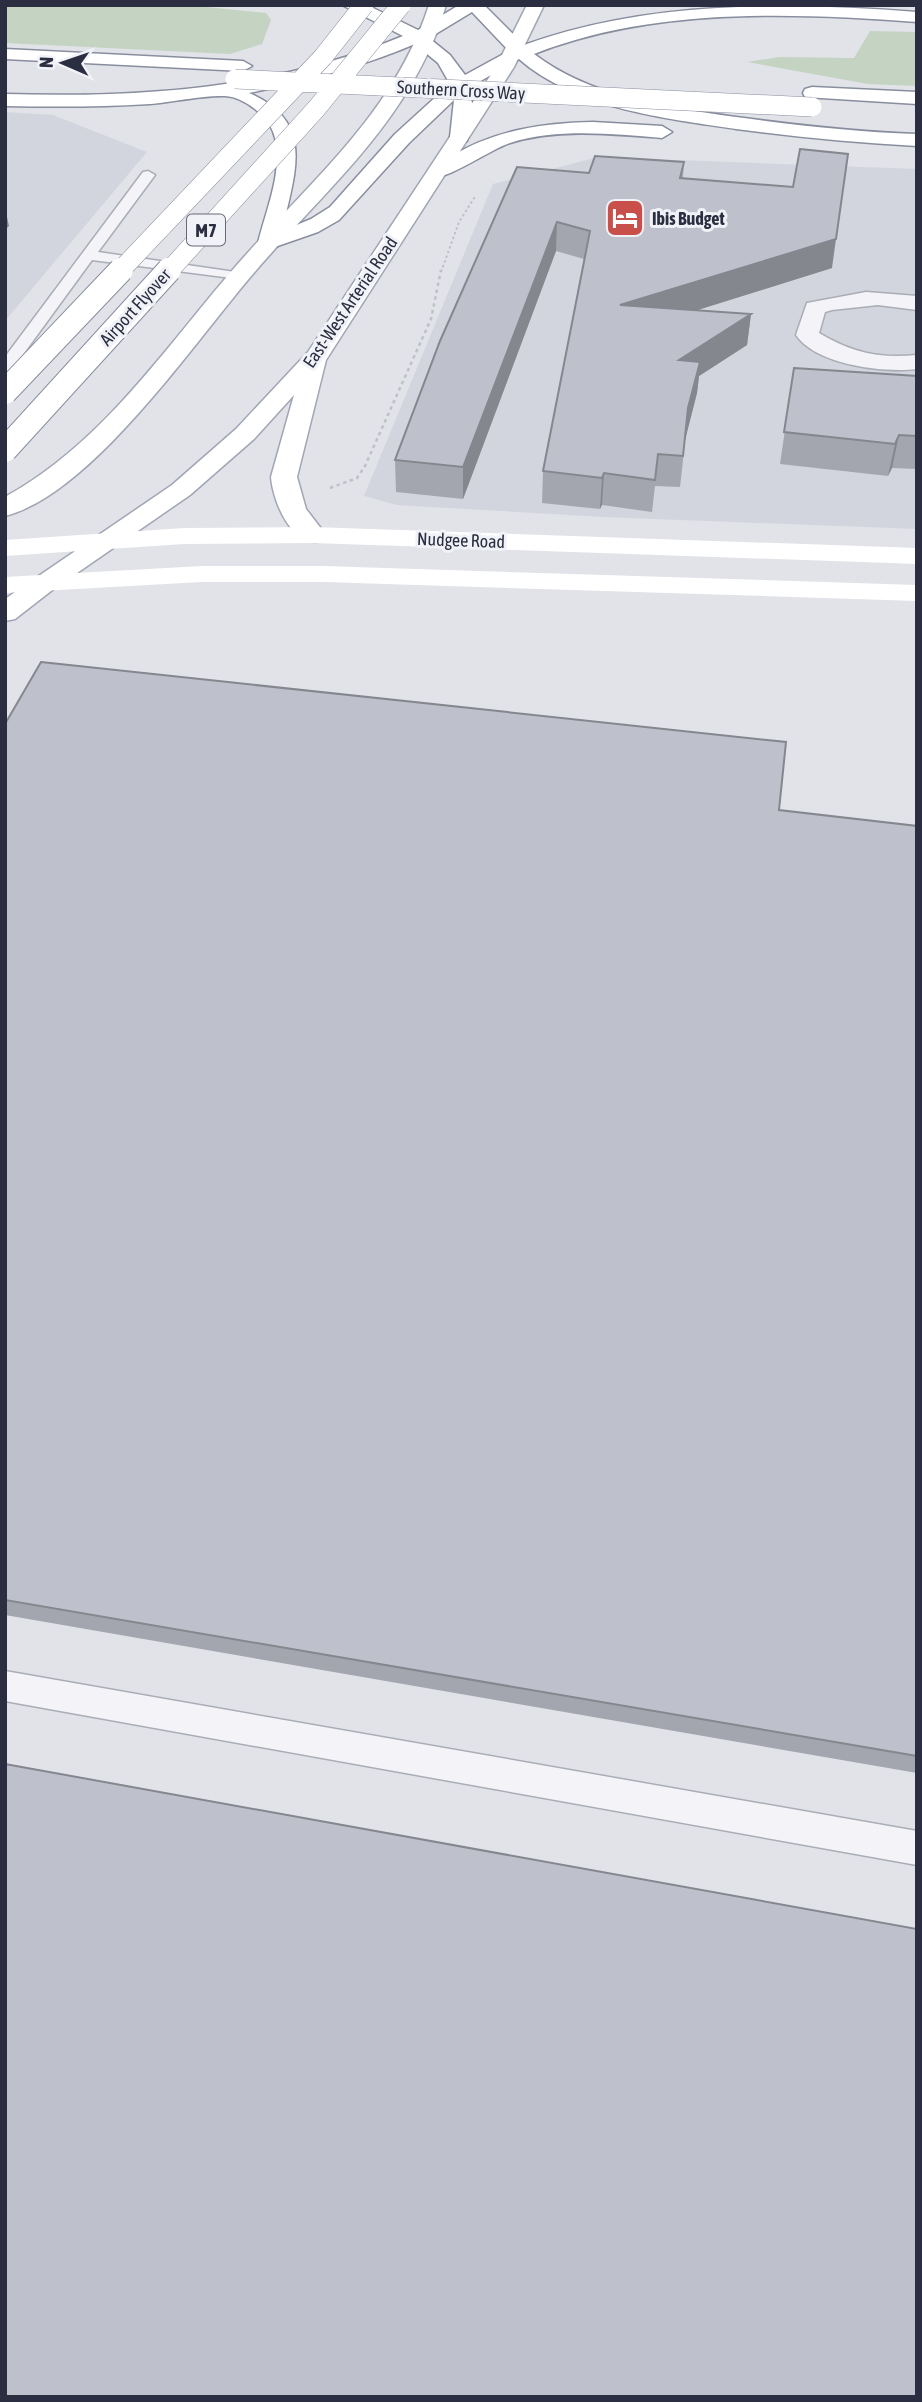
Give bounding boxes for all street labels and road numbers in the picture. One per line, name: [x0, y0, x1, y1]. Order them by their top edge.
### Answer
street label: Southern Cross Way: [396, 76, 526, 104]
road number: M7: [187, 214, 225, 246]
street label: East-West Arterial Road: [298, 233, 402, 371]
street label: Airport Flyover: [95, 264, 175, 350]
street label: Nudgee Road: [417, 528, 505, 552]

